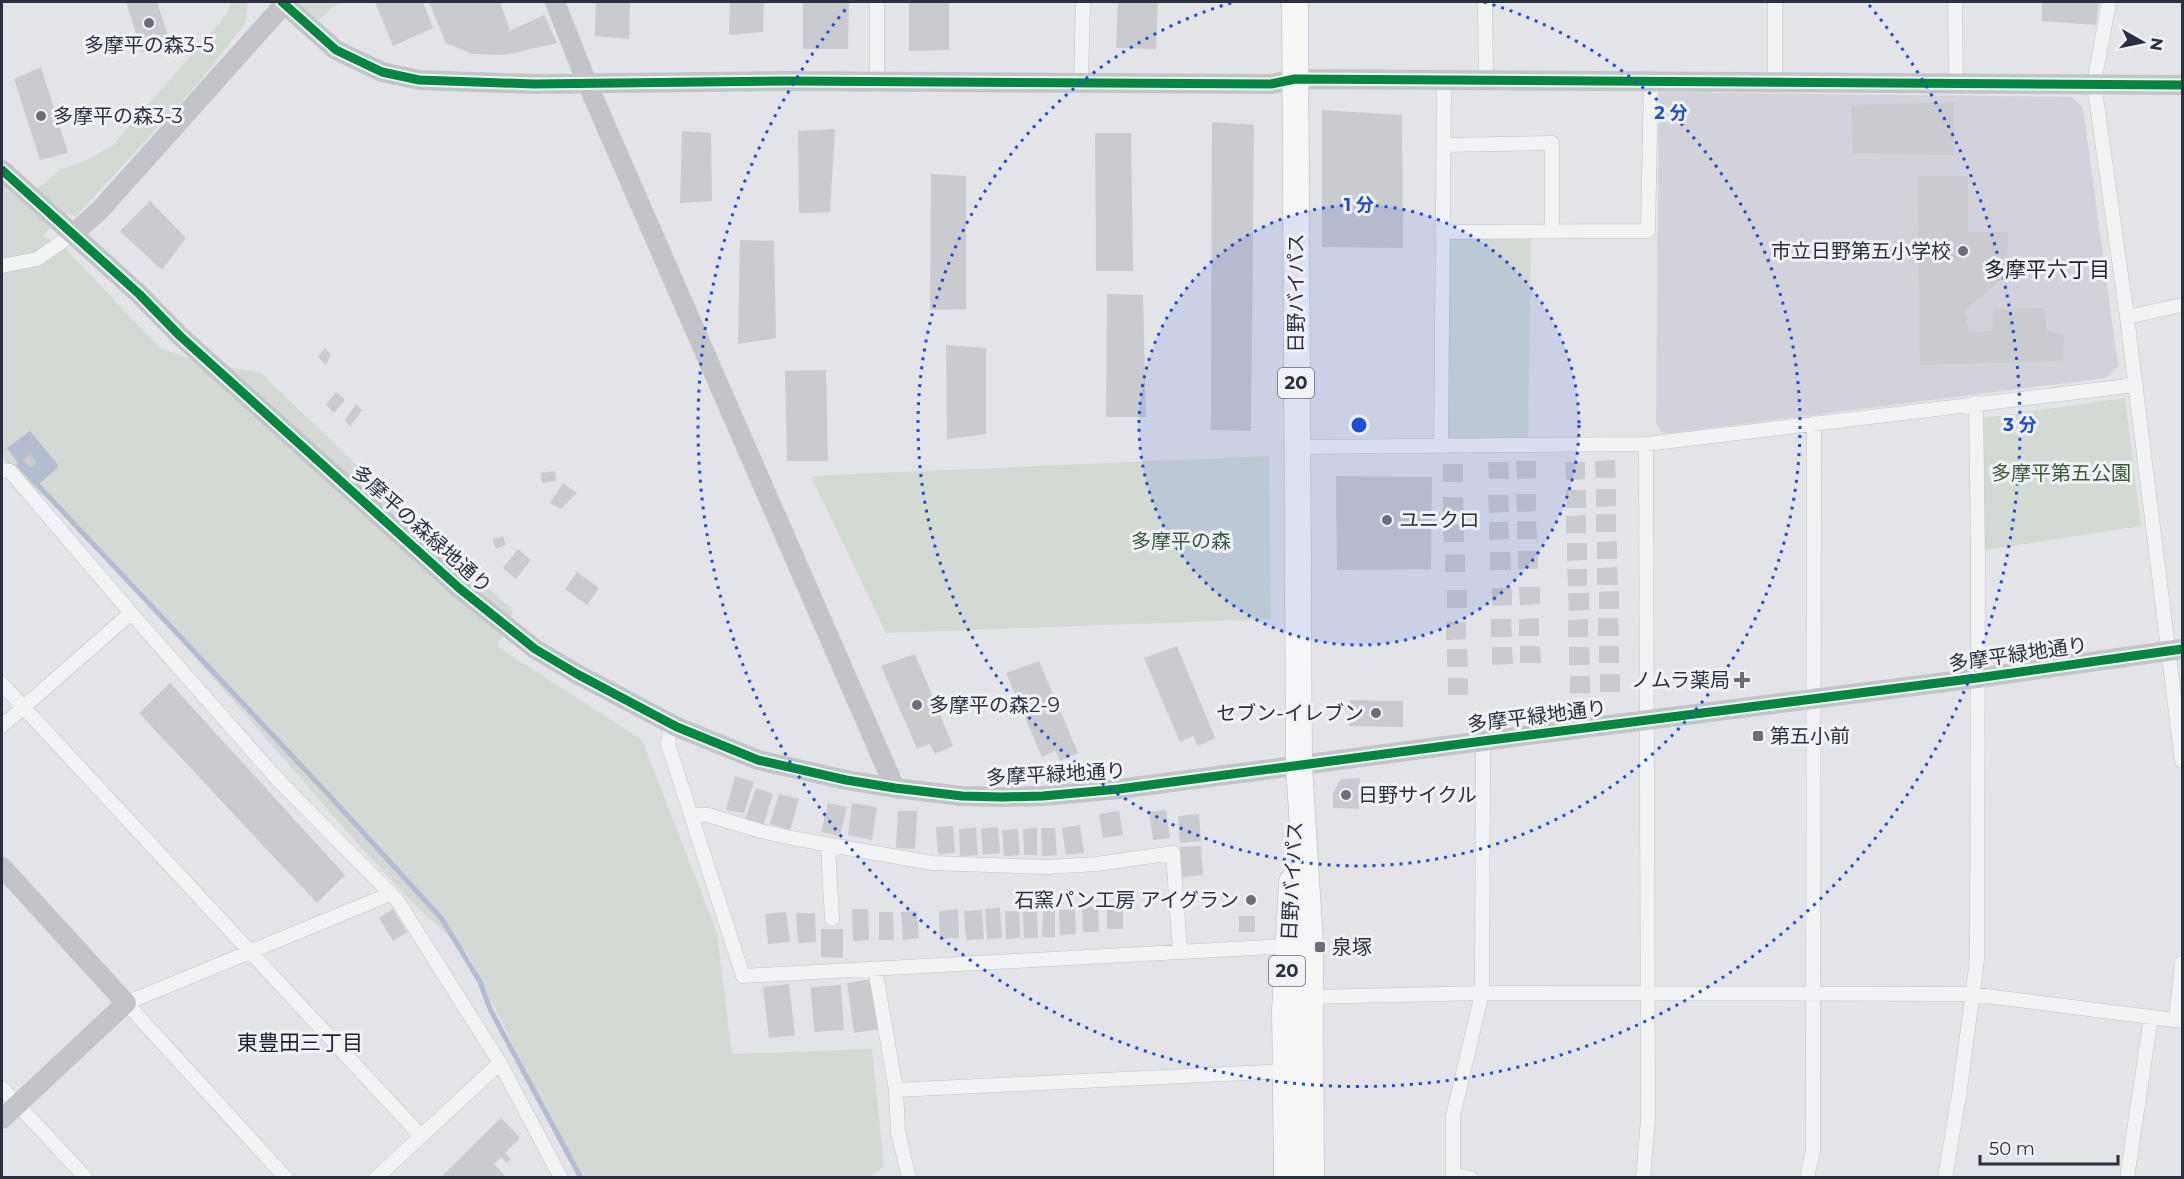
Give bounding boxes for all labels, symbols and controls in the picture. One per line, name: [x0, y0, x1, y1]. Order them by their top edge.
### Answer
north arrow: [2112, 12, 2172, 72]
marker: 多摩平の森3-5: [142, 16, 156, 30]
place label: 多摩平の森3-5: [84, 33, 214, 57]
text: N: [2146, 36, 2167, 52]
text: 2 分: [1654, 102, 1688, 124]
place label: 多摩平の森3-3: [53, 104, 183, 128]
marker: 多摩平の森3-3: [34, 109, 48, 123]
text: 1 分: [1344, 194, 1374, 216]
street label: 日野バイパス: [1284, 233, 1308, 353]
place label: 市立日野第五小学校: [1771, 239, 1951, 263]
marker: 市立日野第五小学校: [1956, 244, 1970, 258]
district label: 多摩平六丁目: [1984, 257, 2110, 282]
road number: 20: [1278, 368, 1314, 398]
text: 3 分: [2002, 414, 2037, 436]
centre of rings: [1349, 415, 1369, 435]
street label: 多摩平の森緑地通り: [347, 460, 497, 598]
park label: 多摩平第五公園: [1991, 461, 2131, 485]
place label: ユニクロ: [1399, 508, 1479, 532]
marker: ユニクロ: [1380, 513, 1394, 527]
park label: 多摩平の森: [1131, 529, 1231, 553]
street label: 多摩平緑地通り: [1947, 632, 2089, 676]
place label: ノムラ薬局: [1631, 668, 1730, 692]
marker: ノムラ薬局: [1735, 673, 1749, 687]
place label: 多摩平の森2-9: [929, 693, 1060, 717]
street label: 多摩平緑地通り: [1466, 696, 1608, 736]
marker: 多摩平の森2-9: [910, 698, 924, 712]
place label: セブン-イレブン: [1216, 701, 1364, 725]
marker: セブン-イレブン: [1369, 706, 1383, 720]
place label: 第五小前: [1770, 724, 1850, 748]
marker: 第五小前: [1751, 729, 1765, 743]
street label: 多摩平緑地通り: [985, 758, 1127, 790]
place label: 日野サイクル: [1358, 783, 1477, 807]
marker: 日野サイクル: [1339, 788, 1353, 802]
street label: 日野バイパス: [1277, 821, 1307, 941]
place label: 石窯パン工房 アイグラン: [1014, 888, 1239, 912]
marker: 石窯パン工房 アイグラン: [1244, 893, 1258, 907]
place label: 泉塚: [1332, 935, 1372, 959]
marker: 泉塚: [1313, 940, 1327, 954]
road number: 20: [1269, 956, 1305, 986]
district label: 東豊田三丁目: [237, 1030, 363, 1055]
scale bar: [1980, 1128, 2118, 1166]
text: 50 m: [1989, 1138, 2035, 1160]

